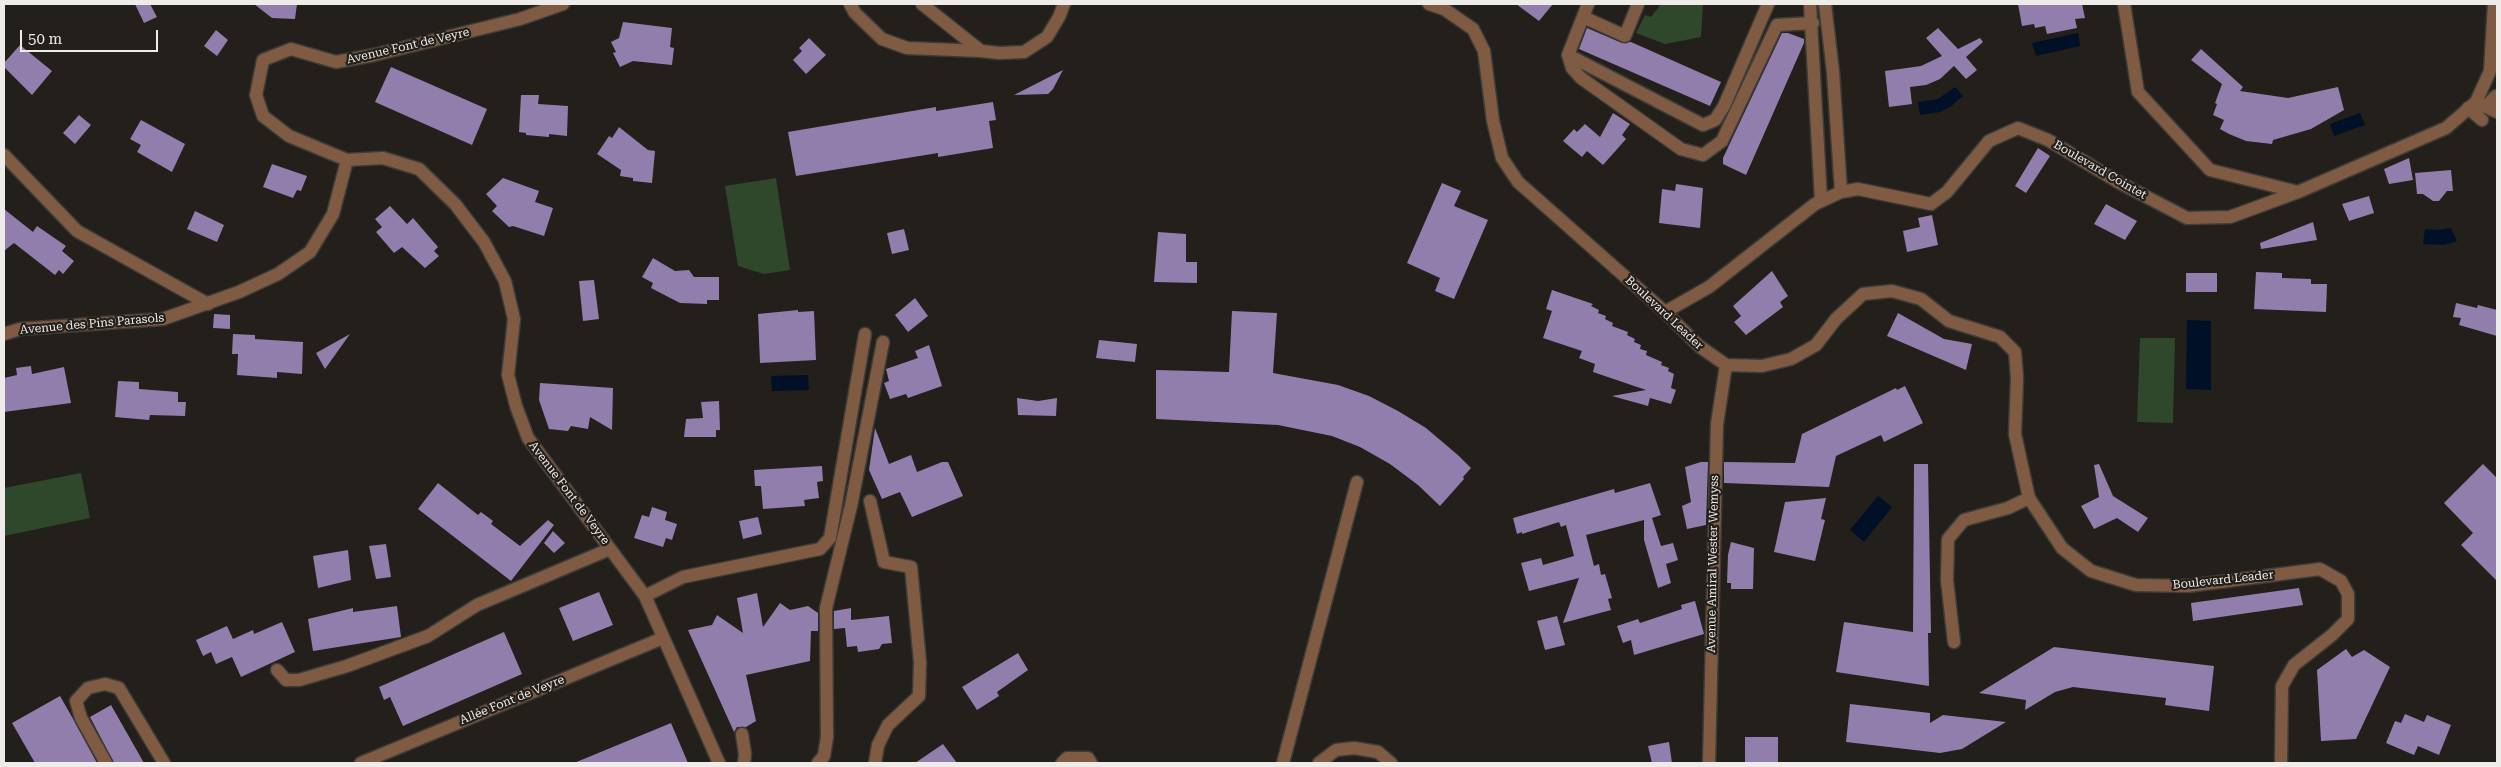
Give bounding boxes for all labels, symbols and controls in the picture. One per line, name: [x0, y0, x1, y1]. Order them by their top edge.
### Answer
scale bar: [22, 20, 160, 52]
street label: Avenue Font de Veyre: [345, 25, 471, 67]
text: 50 m: [28, 30, 62, 48]
street label: Boulevard Cointet: [2051, 138, 2149, 202]
street label: Boulevard Leader: [1622, 273, 1706, 353]
street label: Avenue des Pins Parasols: [19, 311, 165, 337]
street label: Avenue Font de Veyre: [526, 439, 612, 547]
street label: Avenue Amiral Wester Wemyss: [1704, 475, 1722, 653]
street label: Boulevard Leader: [2172, 568, 2274, 592]
street label: Allée Font de Veyre: [458, 672, 566, 728]

